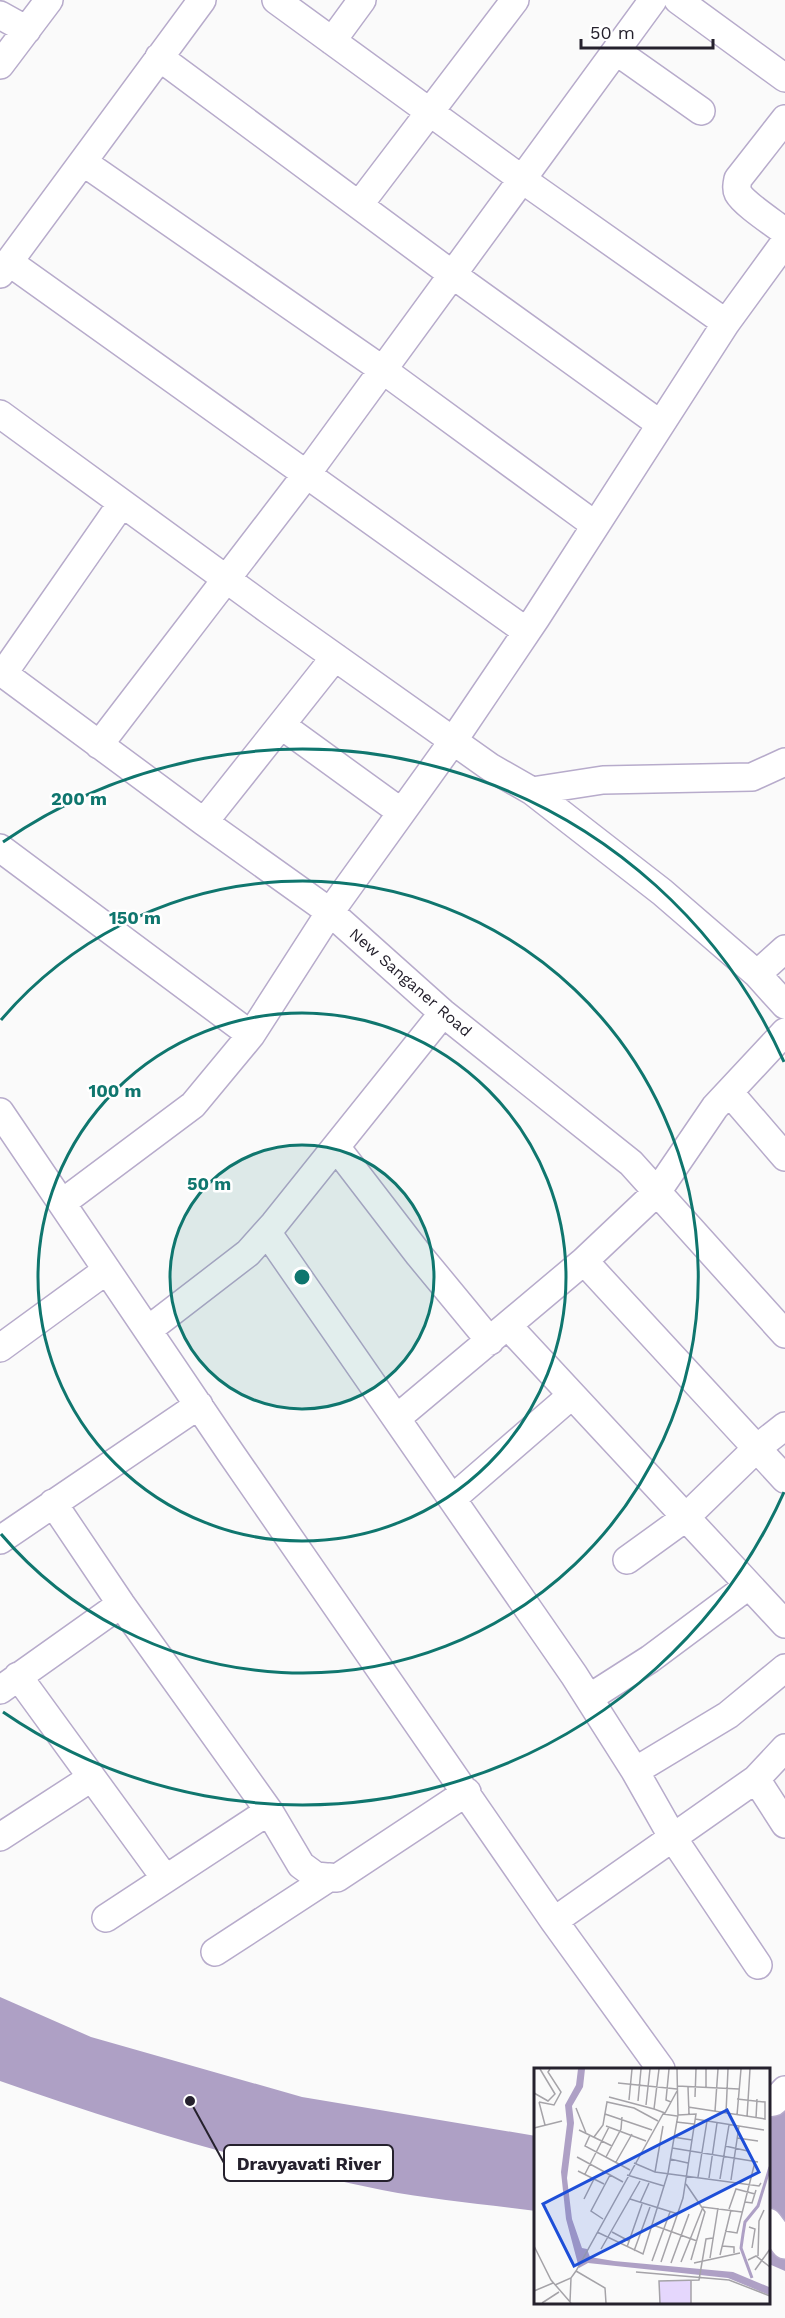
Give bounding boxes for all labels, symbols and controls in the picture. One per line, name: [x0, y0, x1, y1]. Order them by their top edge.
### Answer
scale bar: [581, 12, 713, 50]
text: 50 m: [590, 22, 635, 43]
text: 200 m: [51, 788, 107, 809]
text: 150 m: [109, 907, 161, 928]
street label: New Sanganer Road: [346, 924, 476, 1041]
text: 100 m: [88, 1080, 142, 1101]
text: 50 m: [187, 1173, 231, 1194]
centre of rings: [292, 1267, 312, 1287]
inset map: [534, 2068, 770, 2303]
callout: Dravyavati River: [224, 2145, 393, 2181]
text: Dravyavati River: [237, 2153, 382, 2174]

